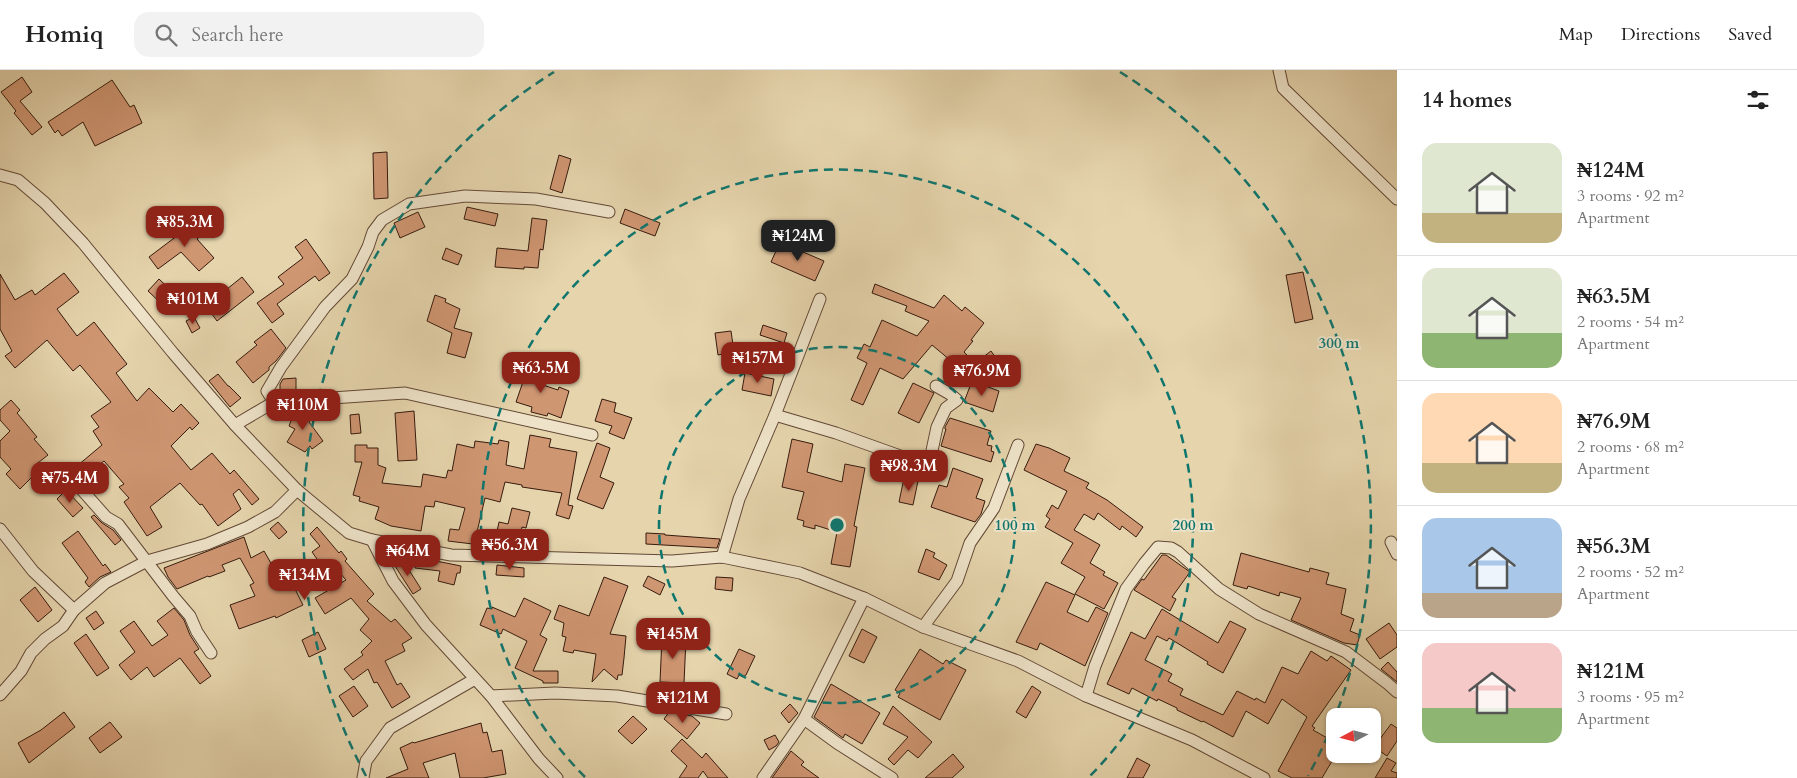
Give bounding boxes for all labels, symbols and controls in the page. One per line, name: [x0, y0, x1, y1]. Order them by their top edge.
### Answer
search box: [134, 12, 484, 57]
text: Homiq: [25, 18, 104, 51]
icon: search: [152, 21, 180, 49]
text: Search here: [192, 22, 284, 48]
text: Map: [1559, 22, 1593, 47]
text: Directions: [1621, 22, 1700, 47]
text: Saved: [1728, 22, 1772, 47]
text: 14 homes: [1422, 86, 1512, 115]
icon: filters: [1744, 86, 1772, 114]
text: ₦124M: [1577, 156, 1645, 185]
icon: home: [1462, 163, 1522, 223]
text: 3 rooms · 92 m²: [1577, 185, 1684, 207]
pin: ₦85.3M: [144, 206, 226, 248]
text: Apartment: [1577, 207, 1650, 229]
text: ₦85.3M: [157, 211, 213, 233]
pin: ₦124M: [763, 220, 833, 262]
text: ₦124M: [772, 225, 824, 247]
pin: ₦101M: [158, 282, 228, 325]
text: ₦63.5M: [1577, 282, 1651, 311]
text: ₦101M: [167, 288, 219, 310]
icon: home: [1462, 288, 1522, 348]
text: 2 rooms · 54 m²: [1577, 311, 1684, 333]
text: 300 m: [1319, 333, 1360, 353]
text: Apartment: [1577, 333, 1650, 355]
pin: ₦157M: [723, 342, 793, 384]
text: ₦157M: [732, 347, 784, 369]
pin: ₦63.5M: [500, 352, 582, 394]
pin: ₦76.9M: [941, 354, 1023, 397]
text: ₦63.5M: [513, 357, 569, 379]
text: ₦76.9M: [954, 360, 1010, 382]
pin: ₦110M: [268, 388, 338, 431]
text: ₦110M: [277, 394, 329, 416]
text: ₦76.9M: [1577, 407, 1651, 436]
icon: home: [1462, 413, 1522, 473]
text: 2 rooms · 68 m²: [1577, 436, 1684, 458]
pin: ₦98.3M: [868, 450, 950, 492]
text: ₦98.3M: [881, 455, 937, 477]
text: Apartment: [1577, 458, 1650, 480]
pin: ₦75.4M: [29, 462, 111, 504]
text: ₦75.4M: [42, 467, 98, 489]
text: 100 m: [995, 515, 1036, 535]
text: 200 m: [1173, 515, 1214, 535]
centre of rings: [828, 516, 846, 534]
pin: ₦56.3M: [469, 528, 551, 571]
text: ₦56.3M: [1577, 532, 1651, 561]
pin: ₦64M: [378, 534, 438, 577]
text: ₦56.3M: [482, 534, 538, 556]
icon: home: [1462, 538, 1522, 598]
text: ₦64M: [386, 540, 430, 562]
pin: ₦134M: [270, 558, 340, 601]
text: 2 rooms · 52 m²: [1577, 561, 1684, 583]
text: ₦134M: [279, 564, 331, 586]
text: Apartment: [1577, 583, 1650, 605]
pin: ₦145M: [638, 618, 708, 660]
text: ₦145M: [647, 623, 699, 645]
text: ₦121M: [1577, 657, 1645, 686]
icon: home: [1462, 663, 1522, 723]
pin: ₦121M: [648, 682, 718, 724]
text: 3 rooms · 95 m²: [1577, 686, 1684, 708]
text: ₦121M: [657, 687, 709, 709]
north arrow: [1326, 708, 1381, 762]
map controls: [1326, 708, 1381, 763]
text: Apartment: [1577, 708, 1650, 730]

